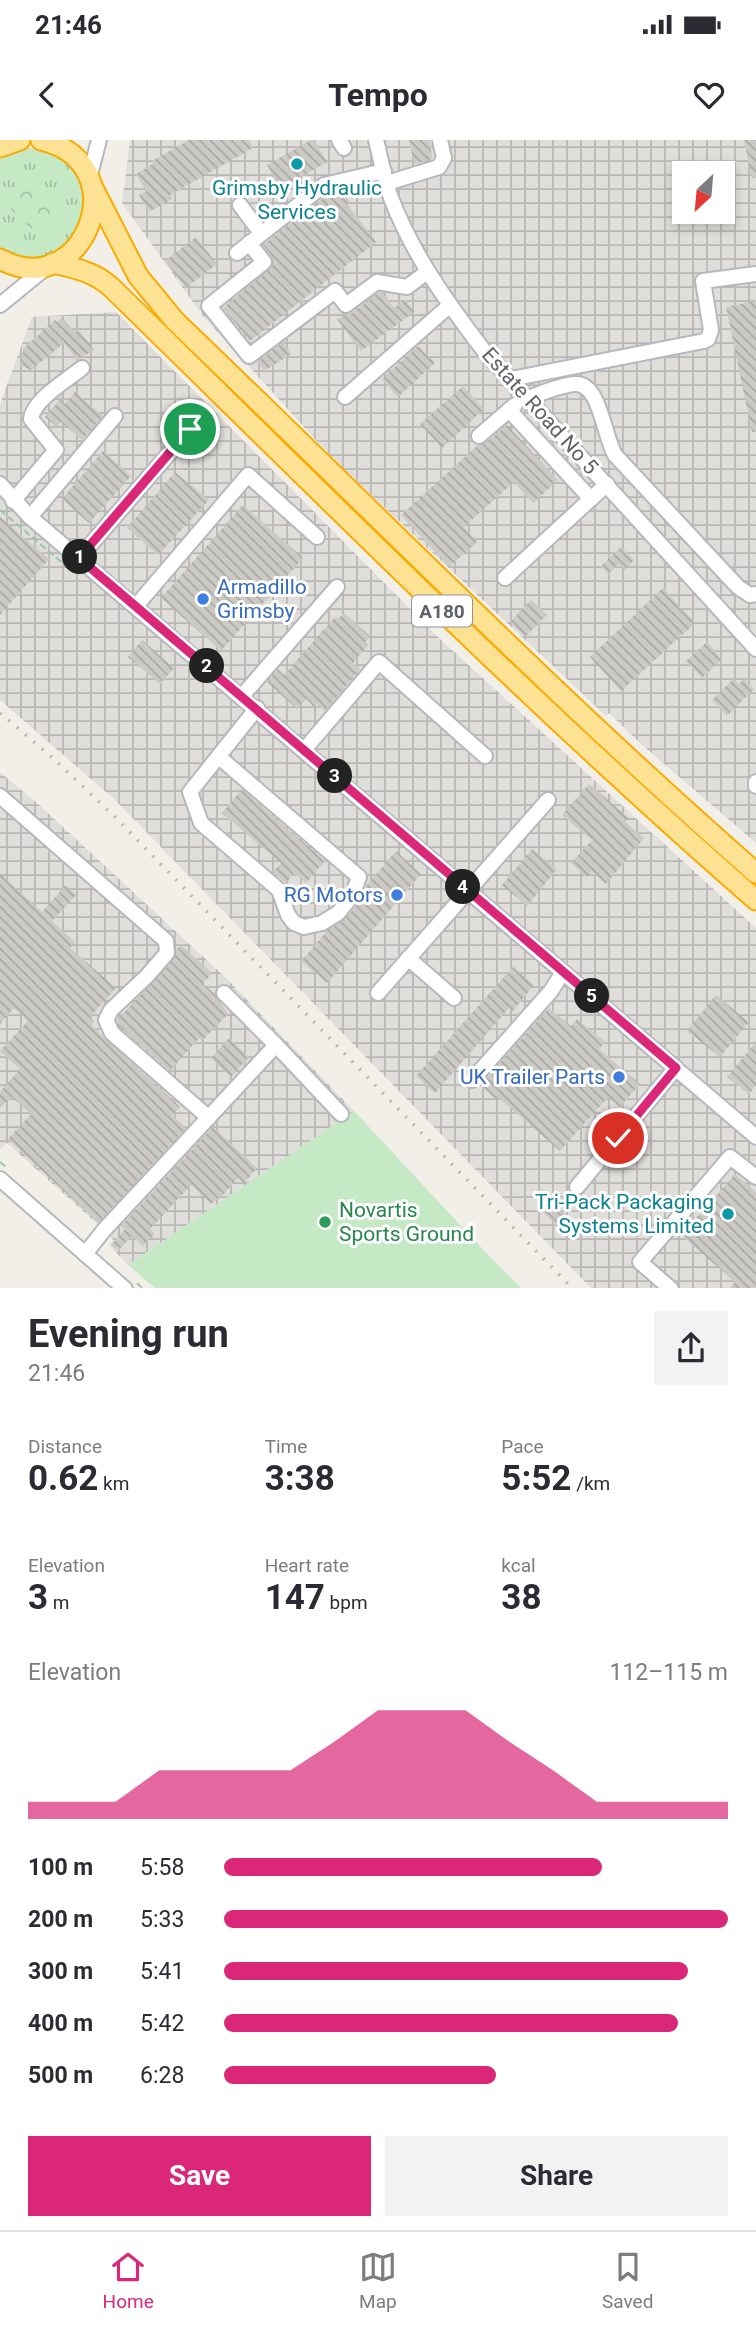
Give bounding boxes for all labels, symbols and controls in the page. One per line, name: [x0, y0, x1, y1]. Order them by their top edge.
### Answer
text: 21:46: [35, 10, 102, 40]
icon: back: [28, 76, 66, 114]
text: Tempo: [328, 76, 428, 114]
icon: heart: [690, 76, 728, 114]
marker: Grimsby Hydraulic Services: [289, 156, 305, 172]
north arrow: [672, 161, 735, 224]
map controls: [672, 161, 735, 224]
place label: Grimsby Hydraulic Services: [212, 176, 382, 224]
street label: Estate Road No 5: [477, 343, 603, 479]
pin: [160, 399, 220, 459]
icon: arrive: [171, 410, 209, 448]
pin: 1: [62, 540, 98, 574]
text: 1: [74, 545, 85, 568]
place label: Armadillo Grimsby: [217, 575, 307, 623]
marker: Armadillo Grimsby: [195, 591, 211, 607]
road number: A180: [412, 596, 472, 626]
pin: 2: [190, 648, 224, 684]
text: 2: [201, 654, 212, 677]
pin: 3: [318, 758, 352, 794]
text: 3: [329, 764, 340, 787]
pin: 4: [446, 870, 480, 904]
text: 4: [457, 875, 468, 898]
place label: RG Motors: [284, 883, 383, 907]
marker: RG Motors: [389, 887, 405, 903]
pin: 5: [574, 978, 610, 1014]
text: 5: [586, 984, 597, 1007]
place label: UK Trailer Parts: [460, 1065, 605, 1089]
marker: UK Trailer Parts: [611, 1069, 627, 1085]
pin: [588, 1108, 648, 1168]
icon: check: [599, 1119, 637, 1157]
place label: Tri-Pack Packaging Systems Limited: [535, 1190, 714, 1238]
place label: Novartis Sports Ground: [339, 1198, 474, 1246]
marker: Tri-Pack Packaging Systems Limited: [720, 1206, 736, 1222]
marker: Novartis Sports Ground: [317, 1214, 333, 1230]
button: share: [654, 1311, 728, 1385]
text: Evening run: [28, 1312, 229, 1356]
text: 21:46: [28, 1360, 85, 1387]
text: Distance: [28, 1435, 102, 1458]
text: Time: [265, 1435, 307, 1458]
text: Pace: [501, 1435, 544, 1458]
text: 0.62: [28, 1458, 98, 1499]
text: 3:38: [265, 1458, 335, 1499]
text: 5:52: [501, 1458, 571, 1499]
text: km: [98, 1472, 129, 1495]
text: /km: [571, 1472, 610, 1495]
text: Elevation: [28, 1554, 105, 1577]
text: Heart rate: [265, 1554, 349, 1577]
text: kcal: [501, 1554, 536, 1577]
text: 3: [28, 1577, 48, 1618]
text: 147: [265, 1577, 325, 1618]
text: 38: [501, 1577, 542, 1618]
text: m: [48, 1591, 69, 1614]
text: bpm: [325, 1591, 368, 1614]
text: Elevation: [28, 1659, 121, 1686]
text: 112–115 m: [609, 1659, 728, 1686]
text: 100 m: [28, 1854, 93, 1881]
text: 5:58: [140, 1854, 184, 1881]
text: 200 m: [28, 1906, 93, 1933]
text: 5:33: [140, 1906, 184, 1933]
text: 300 m: [28, 1958, 93, 1985]
text: 5:41: [140, 1958, 184, 1985]
text: 400 m: [28, 2010, 93, 2037]
text: 5:42: [140, 2010, 184, 2037]
text: 500 m: [28, 2062, 93, 2089]
text: 6:28: [140, 2062, 184, 2089]
button: Save: [28, 2136, 371, 2216]
button: Share: [385, 2136, 728, 2216]
tab: Home: [103, 2248, 154, 2313]
tab: Map: [359, 2248, 397, 2313]
tab: Saved: [602, 2248, 653, 2313]

